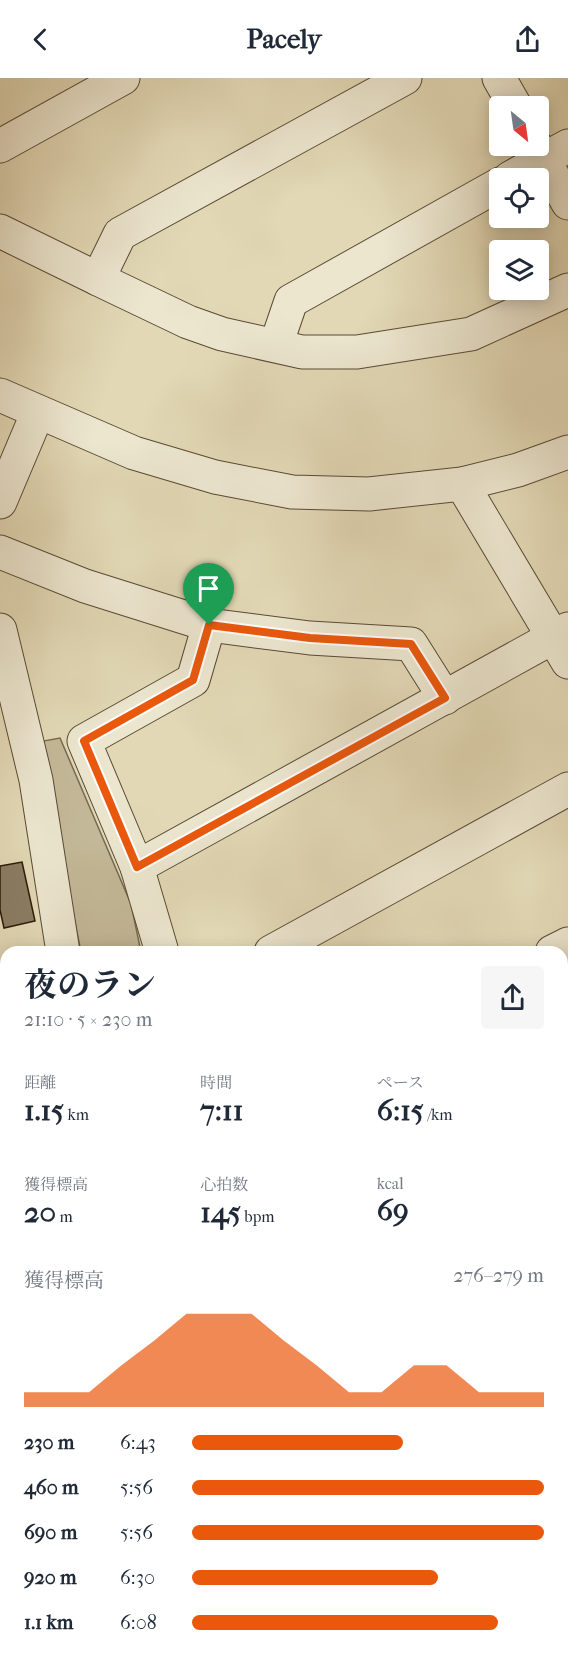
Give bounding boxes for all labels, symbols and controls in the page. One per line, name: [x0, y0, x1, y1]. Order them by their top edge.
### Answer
icon: back: [24, 23, 57, 56]
text: Pacely: [247, 23, 321, 55]
icon: share: [511, 23, 544, 56]
north arrow: [489, 96, 549, 156]
map controls: [489, 96, 549, 300]
button: locate: [489, 168, 549, 228]
button: layers: [489, 240, 549, 300]
pin: [183, 563, 234, 625]
icon: arrive: [192, 572, 225, 605]
text: 夜のラン: [24, 966, 156, 1005]
button: share: [481, 966, 544, 1029]
text: 21:10 · 5 × 230 m: [24, 1008, 152, 1031]
text: 距離: [24, 1073, 56, 1092]
text: 時間: [200, 1073, 232, 1092]
text: ペース: [377, 1073, 424, 1092]
text: 1.15: [24, 1093, 64, 1128]
text: 7:11: [200, 1093, 243, 1128]
text: 6:15: [377, 1093, 424, 1128]
text: km: [64, 1105, 89, 1124]
text: /km: [424, 1105, 453, 1124]
text: kcal: [377, 1174, 404, 1193]
text: 獲得標高: [24, 1175, 88, 1194]
text: 心拍数: [200, 1175, 248, 1194]
text: 69: [377, 1193, 409, 1228]
text: 20: [24, 1195, 56, 1230]
text: 145: [200, 1195, 241, 1230]
text: m: [56, 1207, 73, 1226]
text: bpm: [241, 1207, 275, 1226]
text: 276–279 m: [453, 1264, 544, 1287]
text: 獲得標高: [24, 1269, 104, 1292]
text: 230 m: [24, 1431, 74, 1454]
text: 6:43: [120, 1431, 156, 1454]
text: 460 m: [24, 1476, 79, 1499]
text: 5:56: [120, 1476, 153, 1499]
text: 690 m: [24, 1521, 77, 1544]
text: 5:56: [120, 1521, 153, 1544]
text: 920 m: [24, 1566, 77, 1589]
text: 6:30: [120, 1566, 155, 1589]
text: 1.1 km: [24, 1611, 73, 1634]
text: 6:08: [120, 1611, 157, 1634]

